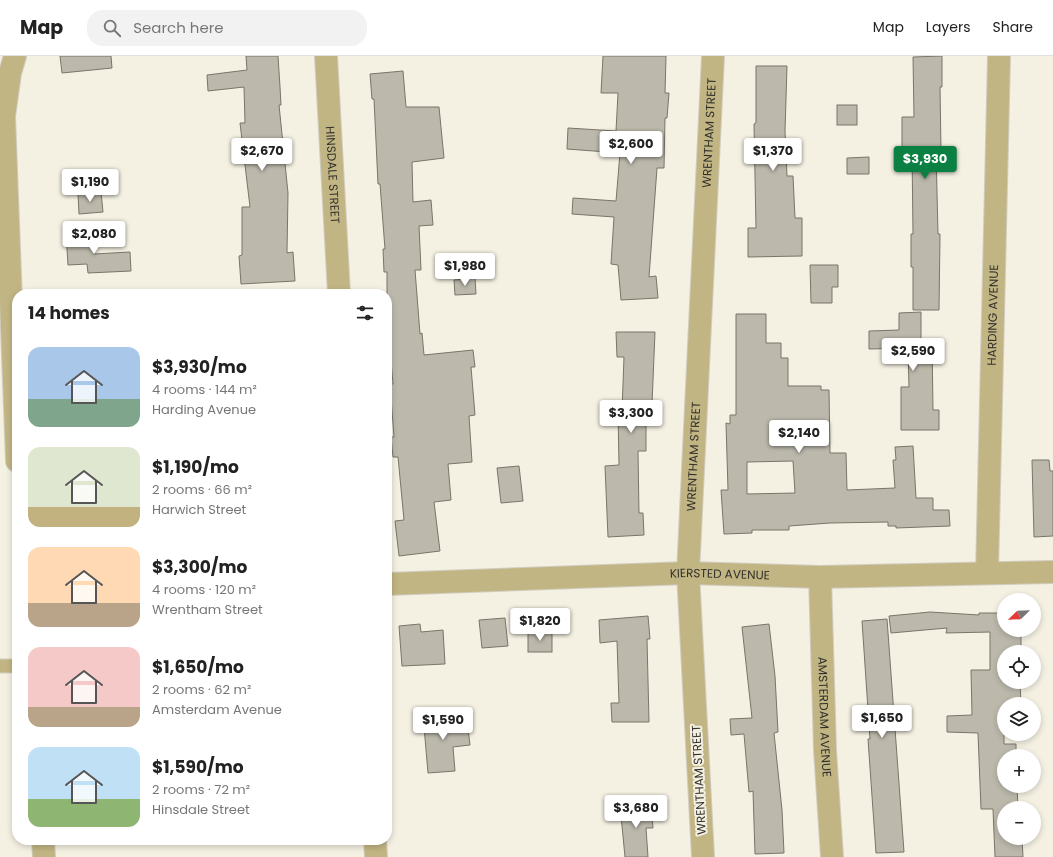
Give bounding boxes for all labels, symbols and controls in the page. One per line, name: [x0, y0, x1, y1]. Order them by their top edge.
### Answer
search box: [87, 10, 367, 46]
text: Map: [20, 14, 63, 41]
icon: search: [101, 17, 123, 39]
text: Search here: [133, 17, 224, 38]
text: Map: [873, 17, 904, 37]
text: Layers: [926, 17, 970, 37]
text: Share: [992, 17, 1033, 37]
street label: WRENTHAM STREET: [698, 77, 720, 188]
street label: HINSDALE STREET: [322, 126, 344, 224]
pin: $2,600: [598, 131, 664, 165]
text: $2,600: [609, 134, 653, 153]
pin: $2,670: [229, 138, 295, 172]
pin: $1,370: [740, 138, 806, 172]
text: $2,670: [240, 141, 284, 160]
text: $1,370: [753, 141, 793, 160]
pin: $3,930: [892, 146, 958, 180]
text: $3,930: [903, 149, 947, 168]
pin: $1,190: [57, 169, 123, 203]
text: $1,190: [71, 172, 109, 191]
pin: $2,080: [61, 221, 127, 255]
text: $2,080: [71, 224, 117, 243]
pin: $1,980: [432, 253, 498, 287]
text: $1,980: [444, 256, 486, 275]
street label: HARDING AVENUE: [983, 264, 1002, 366]
text: 14 homes: [28, 301, 110, 325]
icon: filters: [354, 302, 376, 324]
pin: $2,590: [880, 338, 946, 372]
text: $2,590: [891, 341, 935, 360]
text: $3,930/mo: [152, 355, 247, 379]
icon: home: [60, 363, 108, 411]
text: 4 rooms · 144 m²: [152, 380, 257, 399]
text: Harding Avenue: [152, 400, 256, 419]
pin: $3,300: [598, 400, 664, 434]
street label: WRENTHAM STREET: [682, 401, 704, 512]
text: $3,300: [609, 403, 653, 422]
pin: $2,140: [766, 420, 832, 454]
text: $2,140: [778, 423, 820, 442]
text: $1,190/mo: [152, 455, 239, 479]
icon: home: [60, 463, 108, 511]
text: 2 rooms · 66 m²: [152, 480, 252, 499]
text: Harwich Street: [152, 500, 246, 519]
text: $3,300/mo: [152, 555, 247, 579]
icon: home: [60, 563, 108, 611]
street label: KIERSTED AVENUE: [669, 564, 770, 583]
text: 4 rooms · 120 m²: [152, 580, 256, 599]
north arrow: [997, 593, 1041, 637]
map controls: [997, 593, 1041, 845]
text: Wrentham Street: [152, 600, 263, 619]
pin: $1,820: [507, 608, 573, 642]
text: $1,820: [519, 611, 561, 630]
button: locate: [997, 645, 1041, 689]
text: $1,650/mo: [152, 655, 244, 679]
street label: AMSTERDAM AVENUE: [814, 656, 836, 778]
icon: home: [60, 663, 108, 711]
text: 2 rooms · 62 m²: [152, 680, 251, 699]
button: layers: [997, 697, 1041, 741]
text: Amsterdam Avenue: [152, 700, 282, 719]
pin: $1,650: [849, 705, 915, 739]
pin: $1,590: [410, 707, 476, 741]
text: $1,650: [861, 708, 903, 727]
text: $1,590: [422, 710, 464, 729]
street label: WRENTHAM STREET: [687, 724, 710, 835]
button: +: [997, 749, 1041, 793]
text: $1,590/mo: [152, 755, 244, 779]
icon: home: [60, 763, 108, 811]
text: 2 rooms · 72 m²: [152, 780, 250, 799]
pin: $3,680: [603, 795, 669, 829]
text: $3,680: [613, 798, 659, 817]
text: Hinsdale Street: [152, 800, 250, 819]
button: −: [997, 801, 1041, 845]

